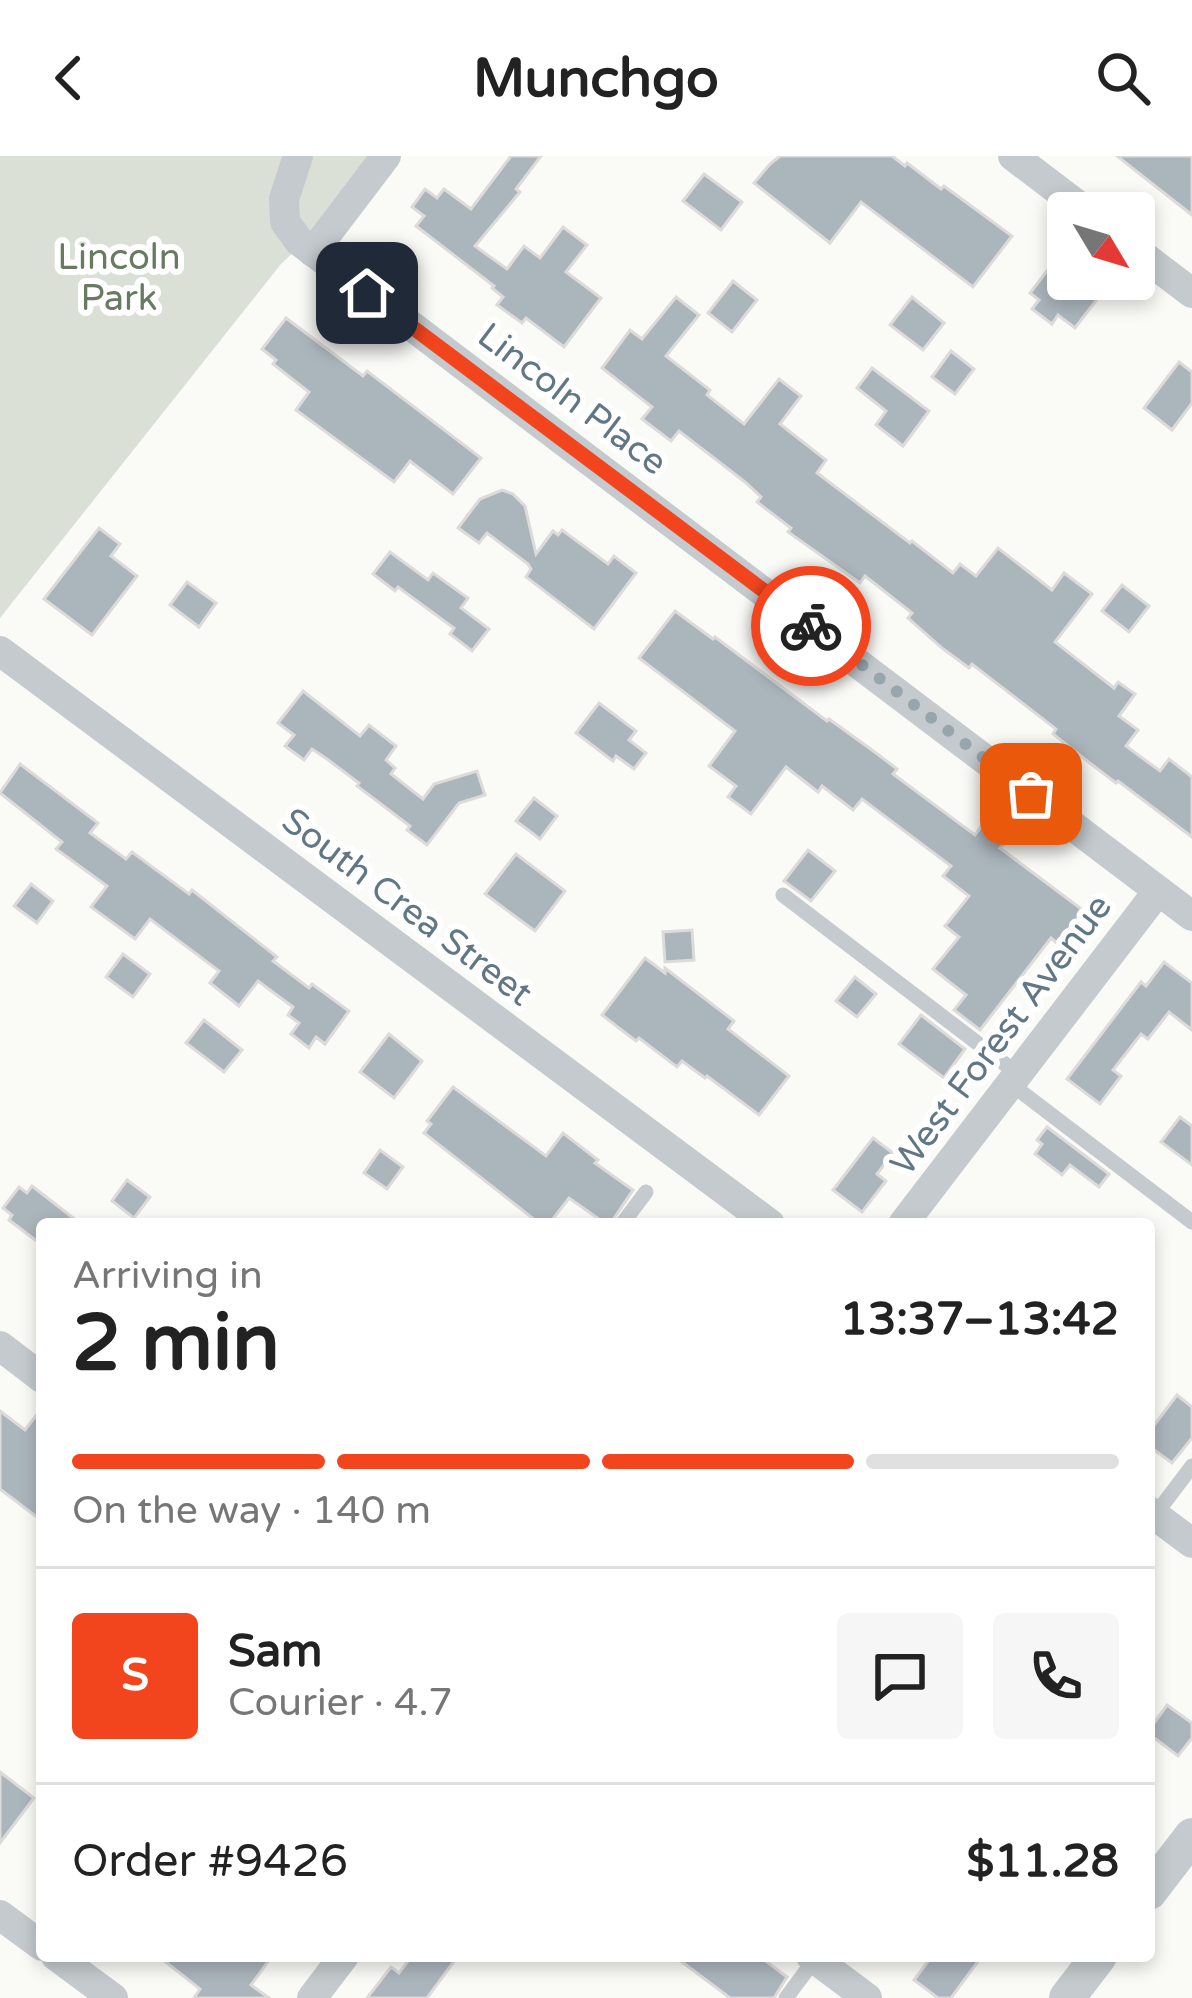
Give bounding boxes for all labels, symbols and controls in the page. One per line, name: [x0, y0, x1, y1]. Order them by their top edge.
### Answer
icon: back: [36, 45, 102, 111]
icon: search: [1090, 45, 1156, 111]
text: Munchgo: [473, 46, 719, 111]
north arrow: [1047, 192, 1155, 300]
map controls: [1047, 192, 1155, 300]
park label: Lincoln Park: [57, 236, 181, 320]
pin: [316, 242, 418, 344]
icon: home: [334, 260, 400, 326]
street label: Lincoln Place: [469, 314, 675, 484]
courier: [751, 566, 871, 686]
icon: bike: [778, 593, 844, 659]
pin: [980, 743, 1082, 845]
icon: bag: [998, 761, 1064, 827]
street label: South Crea Street: [274, 799, 541, 1015]
street label: West Forest Avenue: [882, 886, 1121, 1184]
text: Arriving in: [72, 1252, 263, 1299]
text: 13:37–13:42: [840, 1293, 1119, 1347]
text: 2 min: [72, 1297, 280, 1391]
text: On the way · 140 m: [72, 1487, 431, 1534]
button: chat: [837, 1613, 963, 1739]
button: phone: [993, 1613, 1119, 1739]
text: Sam: [228, 1625, 322, 1679]
text: S: [121, 1649, 149, 1703]
text: Courier · 4.7: [228, 1679, 453, 1726]
text: Order #9426: [72, 1835, 348, 1889]
text: $11.28: [967, 1835, 1119, 1889]

